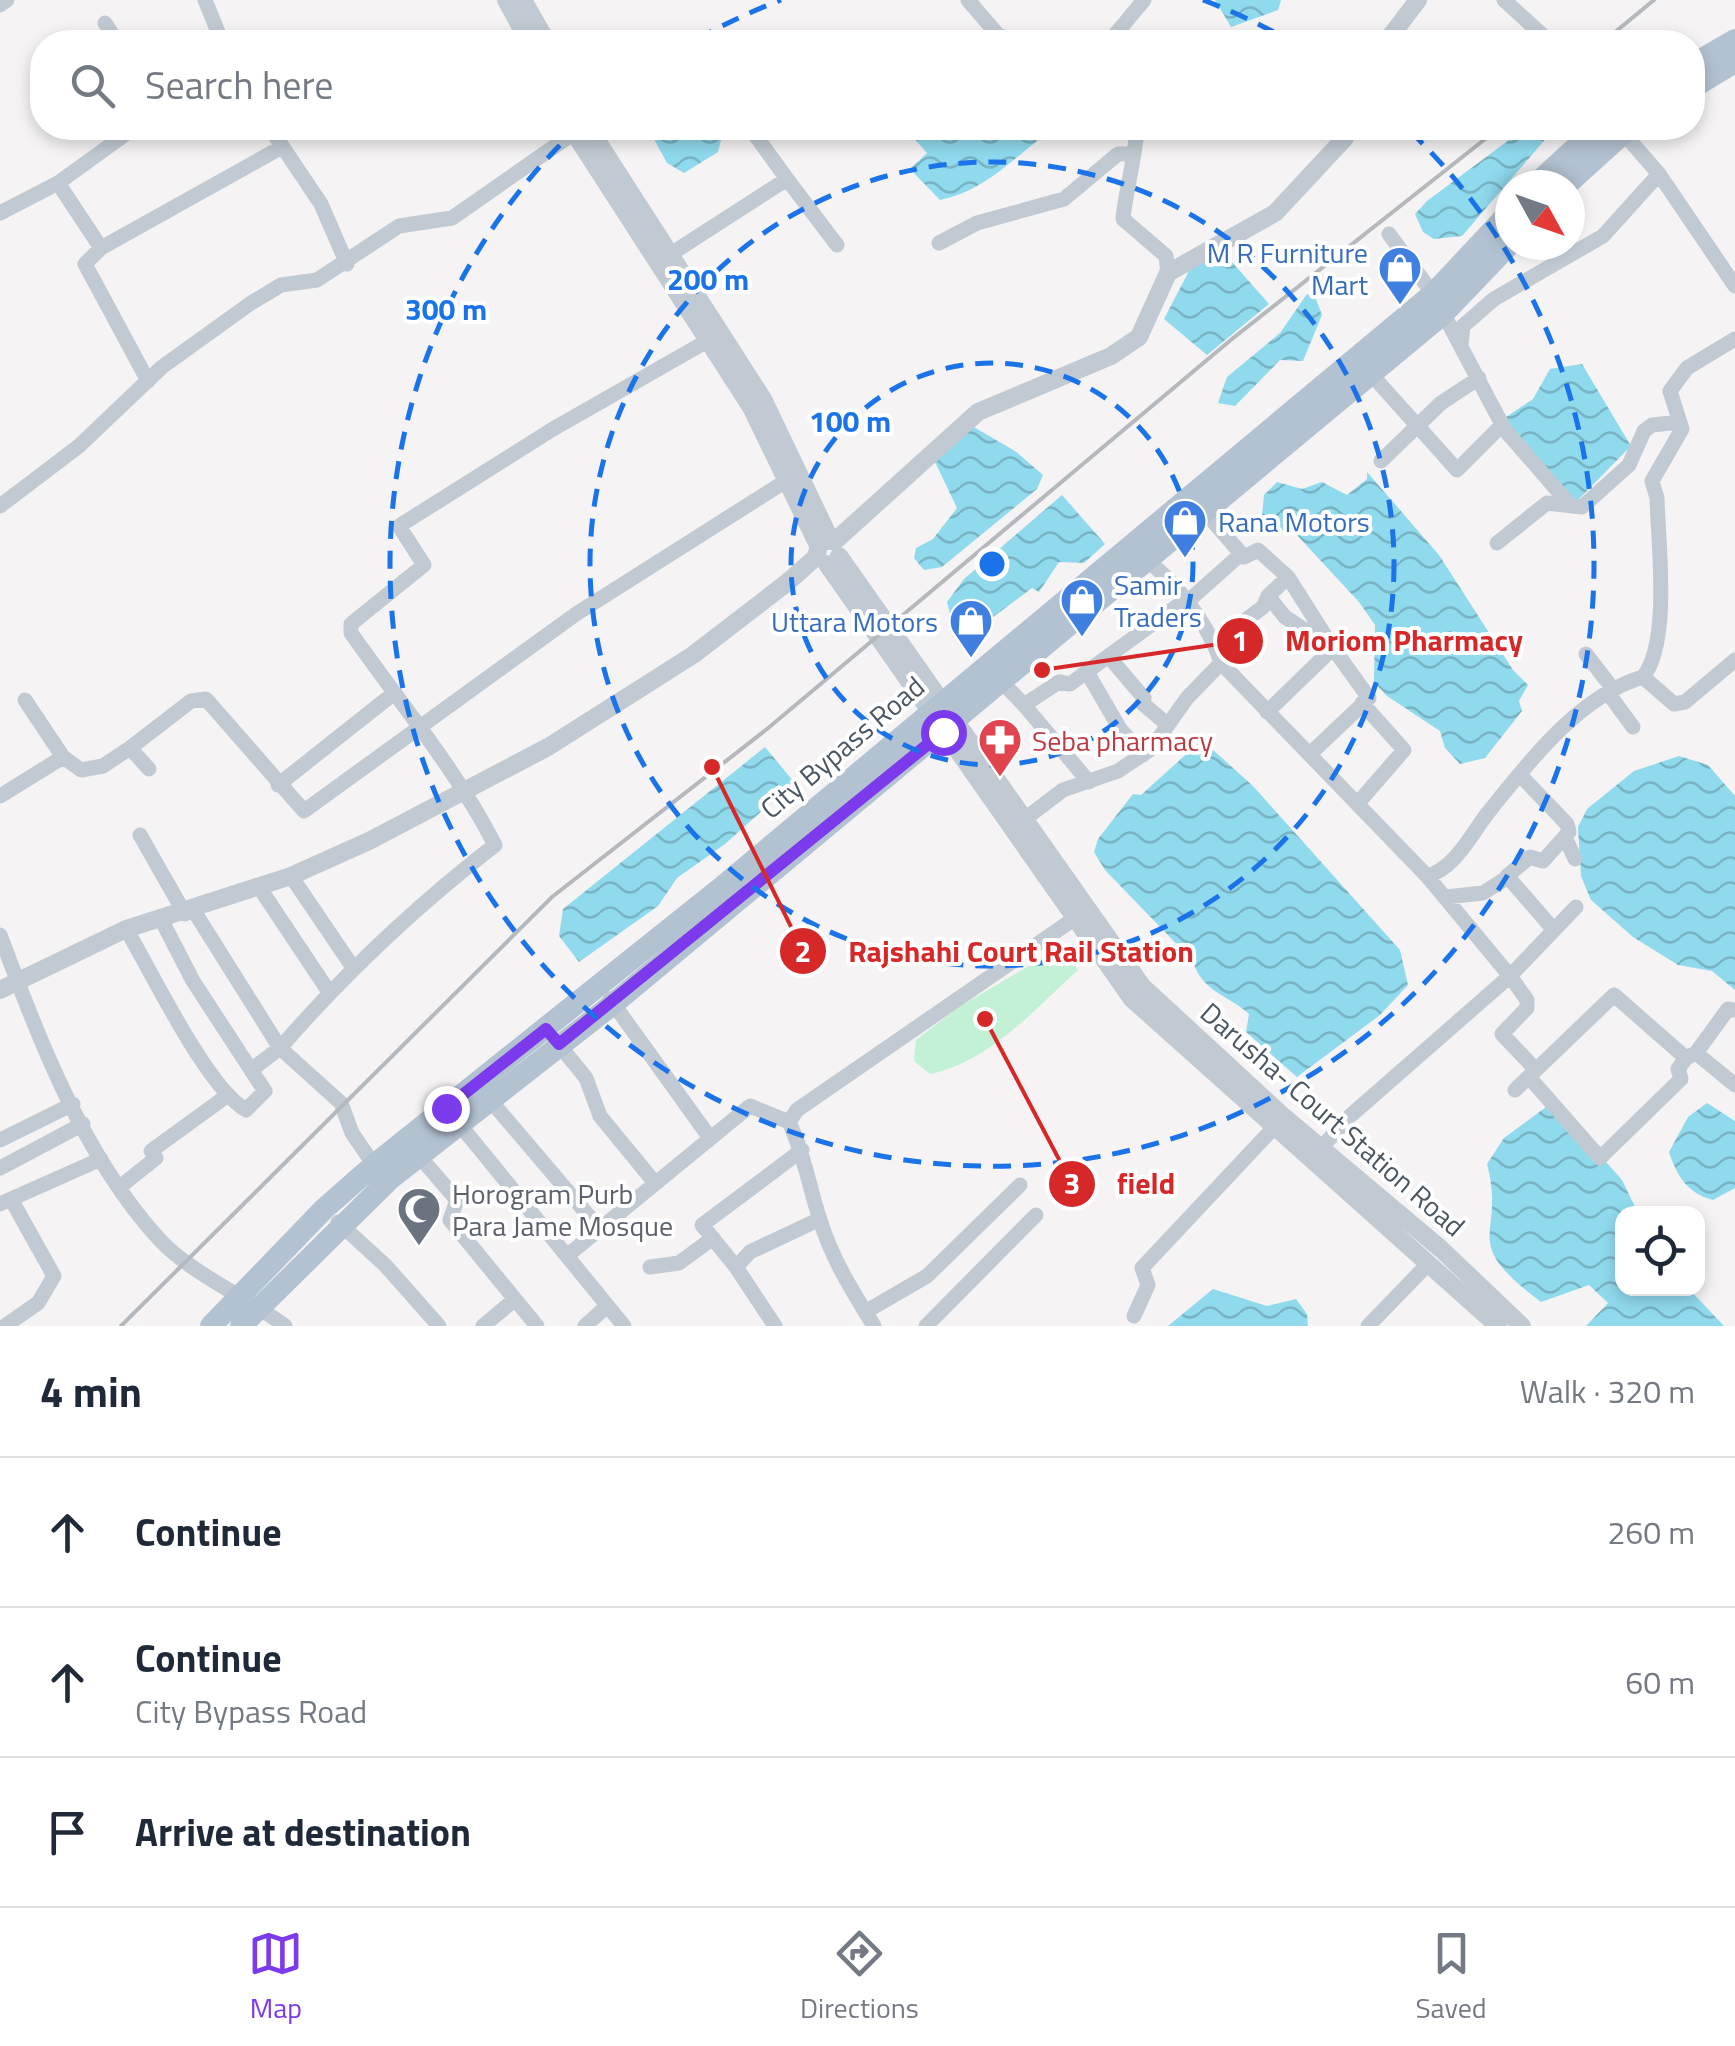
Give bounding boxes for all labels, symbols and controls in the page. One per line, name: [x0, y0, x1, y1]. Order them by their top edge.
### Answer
search box: [30, 30, 1705, 140]
text: Search here: [145, 56, 333, 114]
icon: search: [65, 58, 120, 113]
north arrow: [1495, 170, 1585, 260]
place label: M R Furniture Mart: [1207, 231, 1368, 306]
shop icon: M R Furniture Mart: [1377, 245, 1423, 306]
text: 200 m: [667, 256, 749, 302]
text: 300 m: [405, 286, 487, 332]
text: 100 m: [809, 398, 891, 444]
shop icon: Rana Motors: [1162, 498, 1208, 559]
place label: Rana Motors: [1218, 500, 1370, 543]
centre of rings: [974, 546, 1010, 582]
place label: Samir Traders: [1114, 563, 1202, 638]
shop icon: Samir Traders: [1059, 577, 1105, 638]
shop icon: Uttara Motors: [948, 598, 994, 659]
place label: Uttara Motors: [771, 600, 938, 643]
callout: Moriom Pharmacy: [1215, 611, 1543, 671]
text: 1: [1232, 617, 1248, 663]
text: Moriom Pharmacy: [1285, 617, 1523, 663]
street label: City Bypass Road: [750, 665, 934, 829]
route start: [921, 710, 967, 756]
pharmacy icon: Seba pharmacy: [977, 717, 1023, 778]
place label: Seba pharmacy: [1032, 719, 1213, 762]
callout: Rajshahi Court Rail Station: [778, 921, 1214, 981]
text: 2: [795, 928, 811, 974]
text: Rajshahi Court Rail Station: [848, 928, 1194, 974]
street label: Darusha- Court Station Road: [1191, 992, 1475, 1246]
route end: [424, 1086, 470, 1132]
callout: field: [1047, 1154, 1196, 1214]
text: 3: [1064, 1160, 1080, 1206]
text: field: [1117, 1160, 1175, 1206]
place label: Horogram Purb Para Jame Mosque: [452, 1172, 673, 1247]
mosque icon: Horogram Purb Para Jame Mosque: [396, 1186, 442, 1247]
map controls: [1615, 1206, 1705, 1296]
button: locate: [1615, 1206, 1705, 1296]
text: 4 min: [40, 1359, 142, 1423]
text: Walk · 320 m: [1520, 1367, 1695, 1415]
text: Continue: [135, 1503, 282, 1561]
icon: ahead: [40, 1505, 95, 1560]
text: 260 m: [1607, 1508, 1695, 1556]
text: Continue: [135, 1629, 282, 1687]
icon: ahead: [40, 1655, 95, 1710]
text: 60 m: [1625, 1658, 1695, 1706]
text: City Bypass Road: [135, 1687, 367, 1735]
text: Arrive at destination: [135, 1803, 471, 1861]
icon: arrive: [40, 1805, 95, 1860]
tab: Map: [248, 1926, 303, 2029]
tab: Directions: [800, 1926, 919, 2029]
tab: Saved: [1415, 1926, 1487, 2029]

